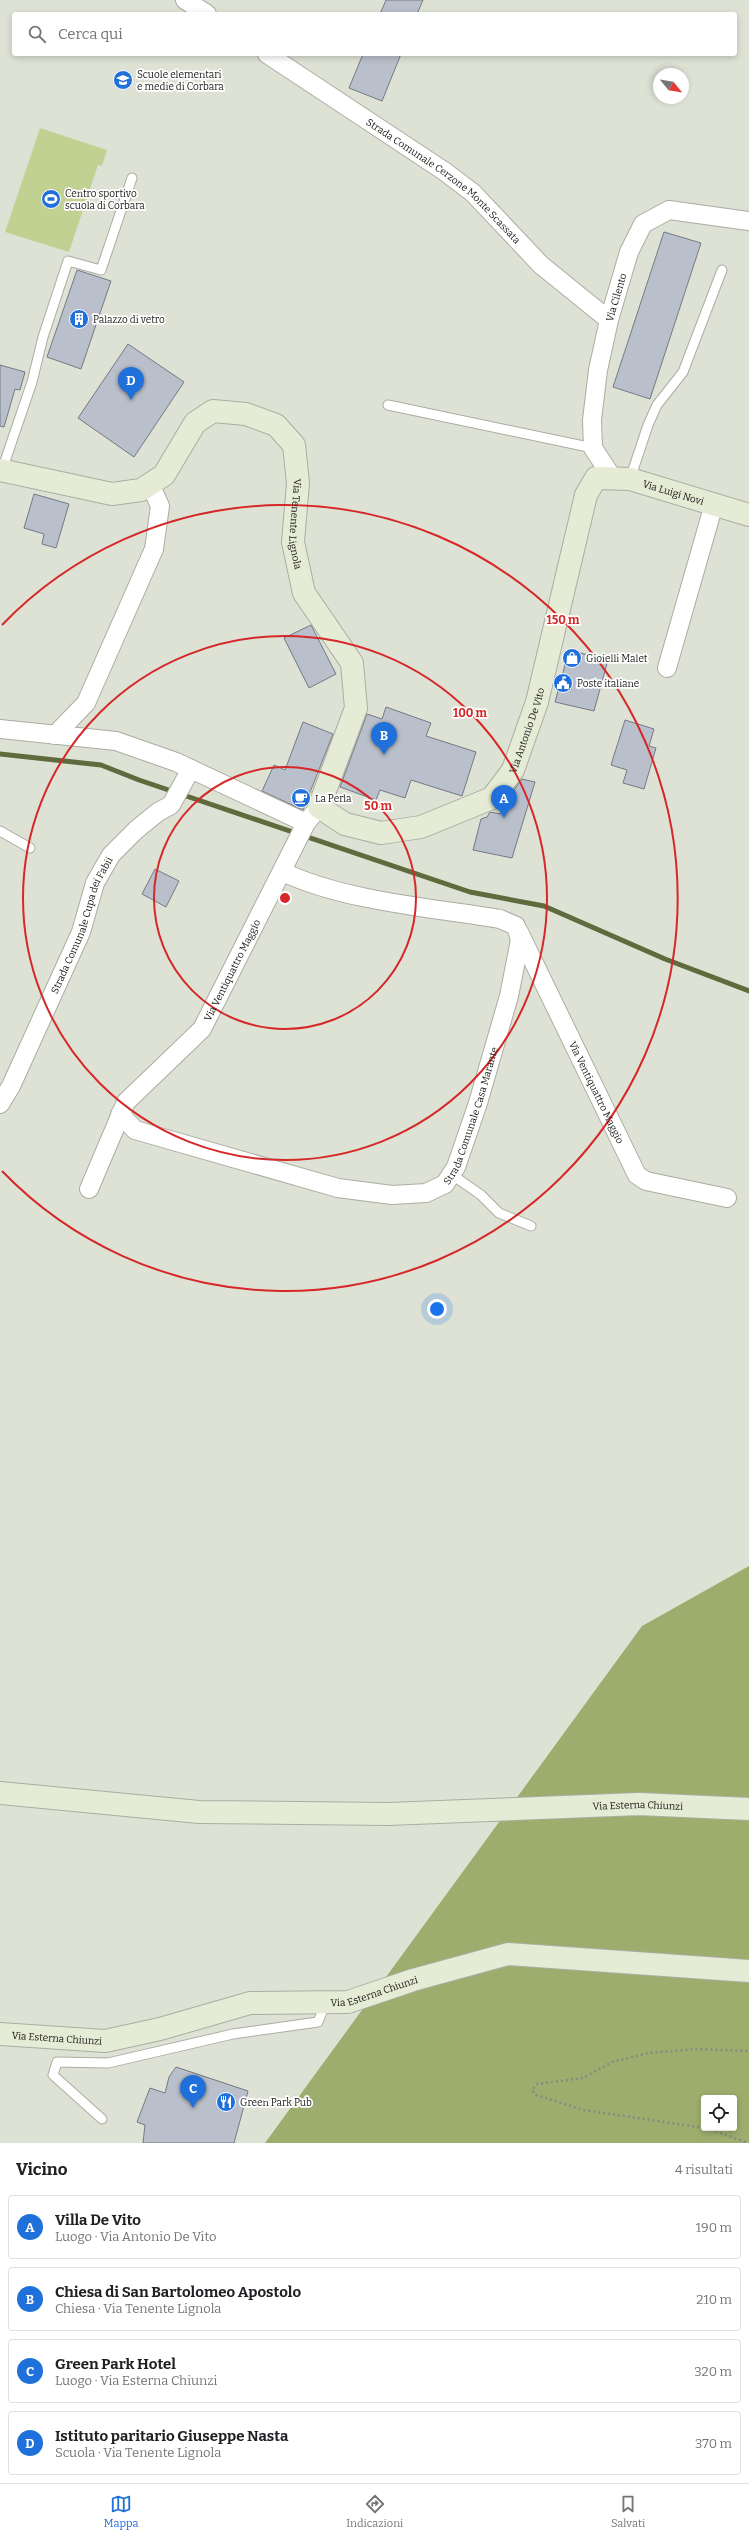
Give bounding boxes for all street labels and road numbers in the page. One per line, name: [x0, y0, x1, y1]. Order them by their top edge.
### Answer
street label: Strada Comunale Cerzone Monte Scassata: [364, 116, 523, 247]
street label: Via Cilento: [604, 272, 630, 323]
street label: Via Tenente Lignola: [286, 478, 304, 571]
street label: Via Luigi Novi: [641, 478, 705, 508]
street label: Via Antonio De Vito: [507, 686, 547, 775]
street label: Strada Comunale Cupa dei Fabii: [49, 855, 116, 996]
street label: Via Ventiquattro Maggio: [202, 917, 263, 1023]
street label: Via Ventiquattro Maggio: [566, 1039, 626, 1146]
street label: Strada Comunale Casa Marante: [441, 1046, 501, 1187]
street label: Via Esterna Chiunzi: [592, 1799, 683, 1813]
street label: Via Esterna Chiunzi: [330, 1974, 419, 2009]
street label: Via Esterna Chiunzi: [11, 2030, 102, 2048]

